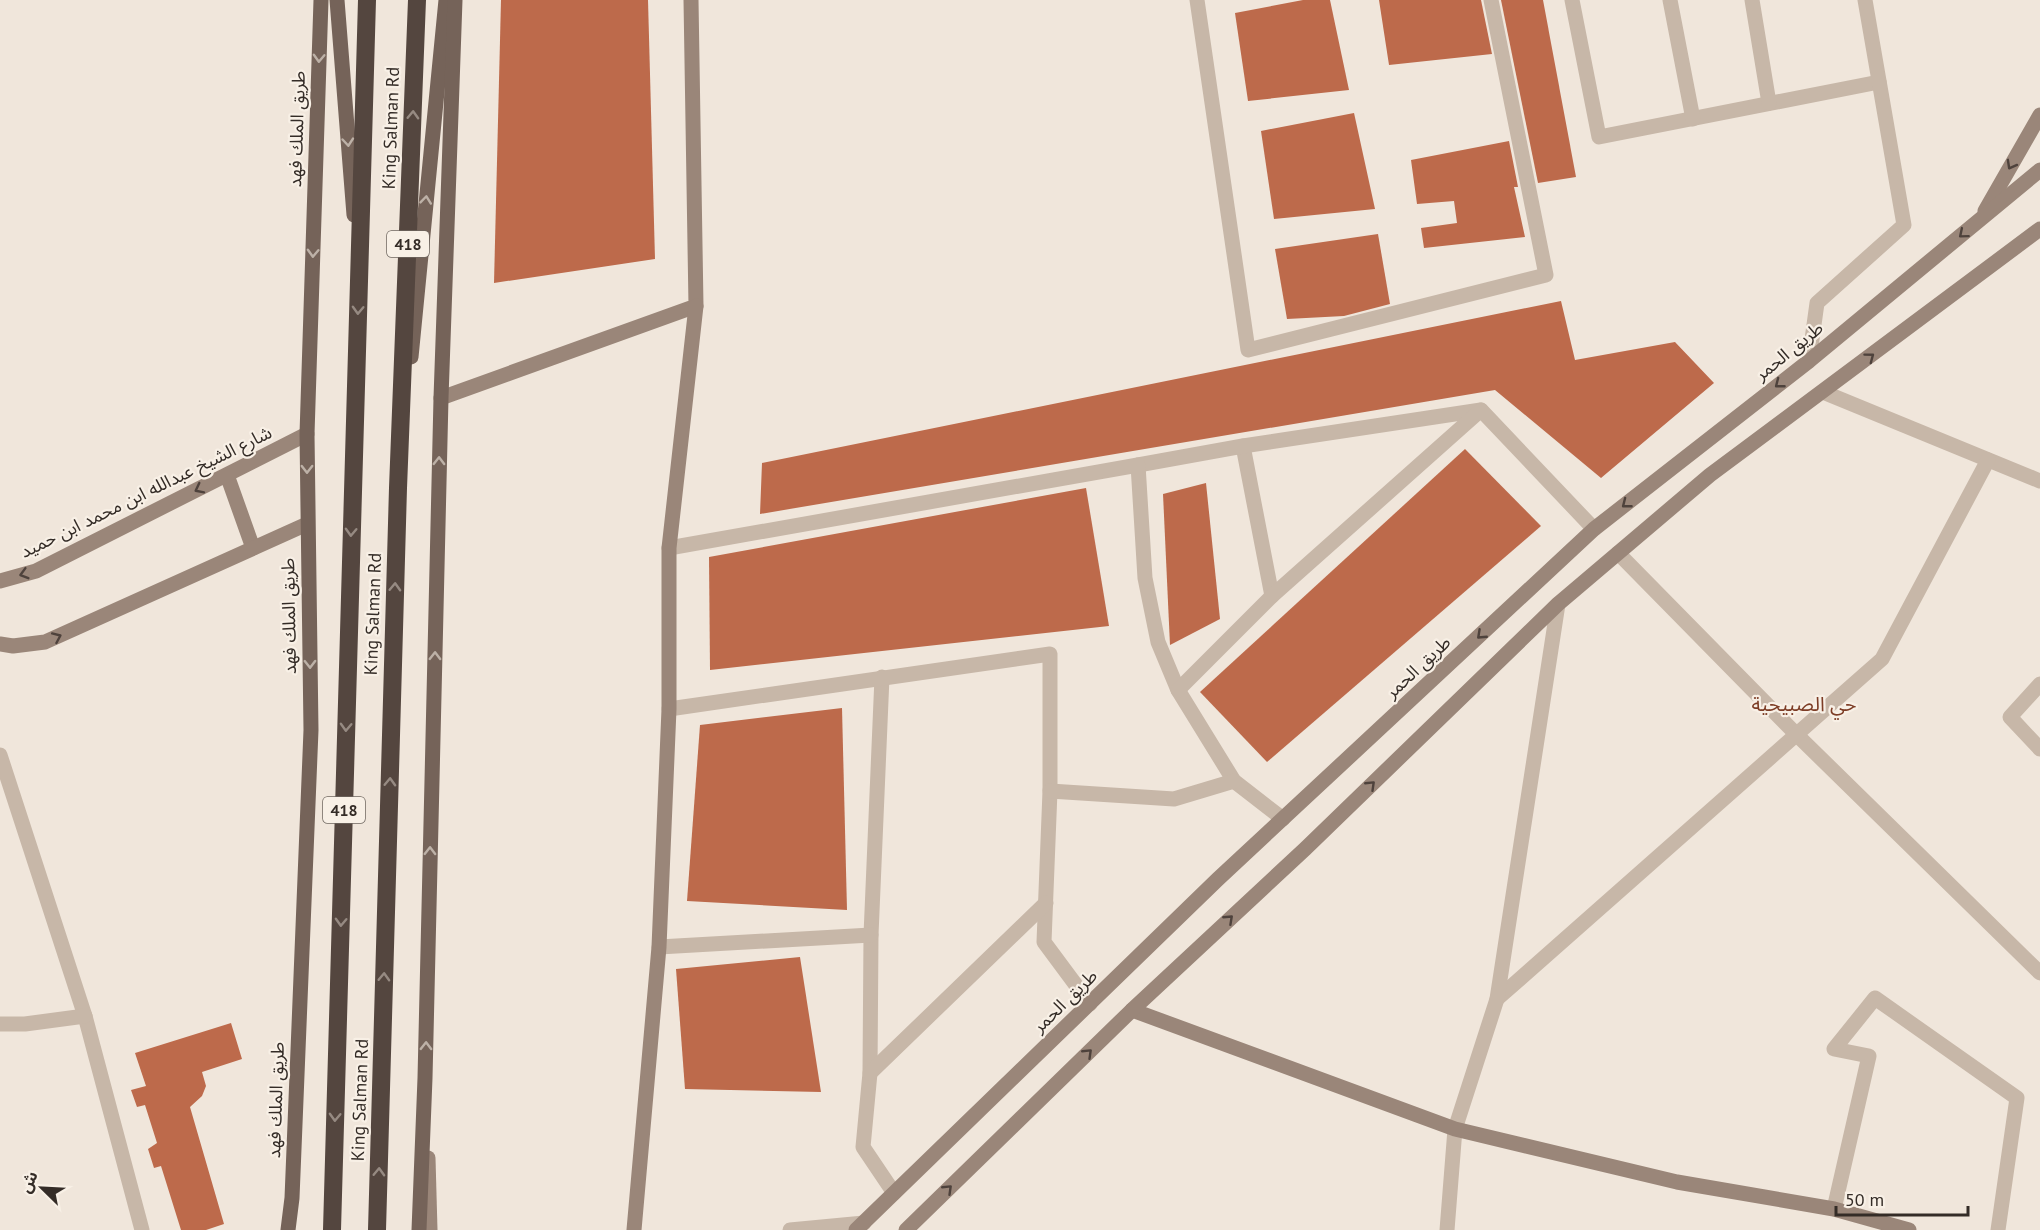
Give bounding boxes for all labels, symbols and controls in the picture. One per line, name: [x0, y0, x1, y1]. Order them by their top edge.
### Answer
one-way arrow: [313, 54, 325, 63]
street label: King Salman Rd: [377, 66, 404, 190]
street label: طريق الملك فهد: [283, 70, 310, 188]
one-way arrow: [406, 110, 419, 119]
one-way arrow: [341, 138, 354, 147]
one-way arrow: [2007, 159, 2018, 170]
one-way arrow: [419, 195, 432, 204]
one-way arrow: [1959, 227, 1970, 238]
road number: 418: [387, 231, 429, 257]
one-way arrow: [307, 249, 319, 258]
one-way arrow: [352, 306, 364, 315]
street label: طريق الحمر: [1749, 316, 1828, 386]
one-way arrow: [1863, 353, 1874, 364]
one-way arrow: [1775, 377, 1786, 388]
street label: شارع الشيخ عبدالله ابن محمد ابن حميد: [16, 420, 277, 565]
one-way arrow: [433, 456, 446, 465]
one-way arrow: [301, 465, 313, 474]
one-way arrow: [194, 482, 205, 493]
one-way arrow: [1621, 497, 1632, 508]
one-way arrow: [345, 528, 358, 537]
street label: King Salman Rd: [359, 552, 386, 676]
street label: طريق الملك فهد: [276, 558, 301, 674]
one-way arrow: [19, 567, 29, 580]
one-way arrow: [389, 582, 401, 591]
one-way arrow: [1477, 628, 1487, 639]
street label: طريق الحمر: [1379, 630, 1455, 704]
one-way arrow: [50, 632, 61, 644]
one-way arrow: [429, 651, 441, 660]
one-way arrow: [304, 660, 316, 669]
district label: حي الصبيحية: [1751, 691, 1857, 720]
one-way arrow: [340, 723, 352, 732]
one-way arrow: [383, 777, 396, 786]
one-way arrow: [1364, 781, 1374, 792]
road number: 418: [323, 797, 365, 823]
one-way arrow: [424, 846, 436, 855]
one-way arrow: [1222, 916, 1233, 927]
one-way arrow: [334, 918, 347, 927]
street label: طريق الحمر: [1027, 964, 1102, 1038]
one-way arrow: [378, 972, 390, 981]
street label: King Salman Rd: [346, 1038, 373, 1162]
street label: طريق الملك فهد: [262, 1041, 289, 1159]
one-way arrow: [419, 1041, 432, 1050]
one-way arrow: [1080, 1050, 1091, 1061]
one-way arrow: [329, 1113, 342, 1122]
north arrow: [12, 1158, 72, 1218]
one-way arrow: [372, 1167, 385, 1176]
text: ش: [15, 1168, 42, 1196]
scale bar: [1836, 1179, 1968, 1217]
one-way arrow: [940, 1186, 951, 1197]
text: 50 m: [1845, 1188, 1884, 1211]

